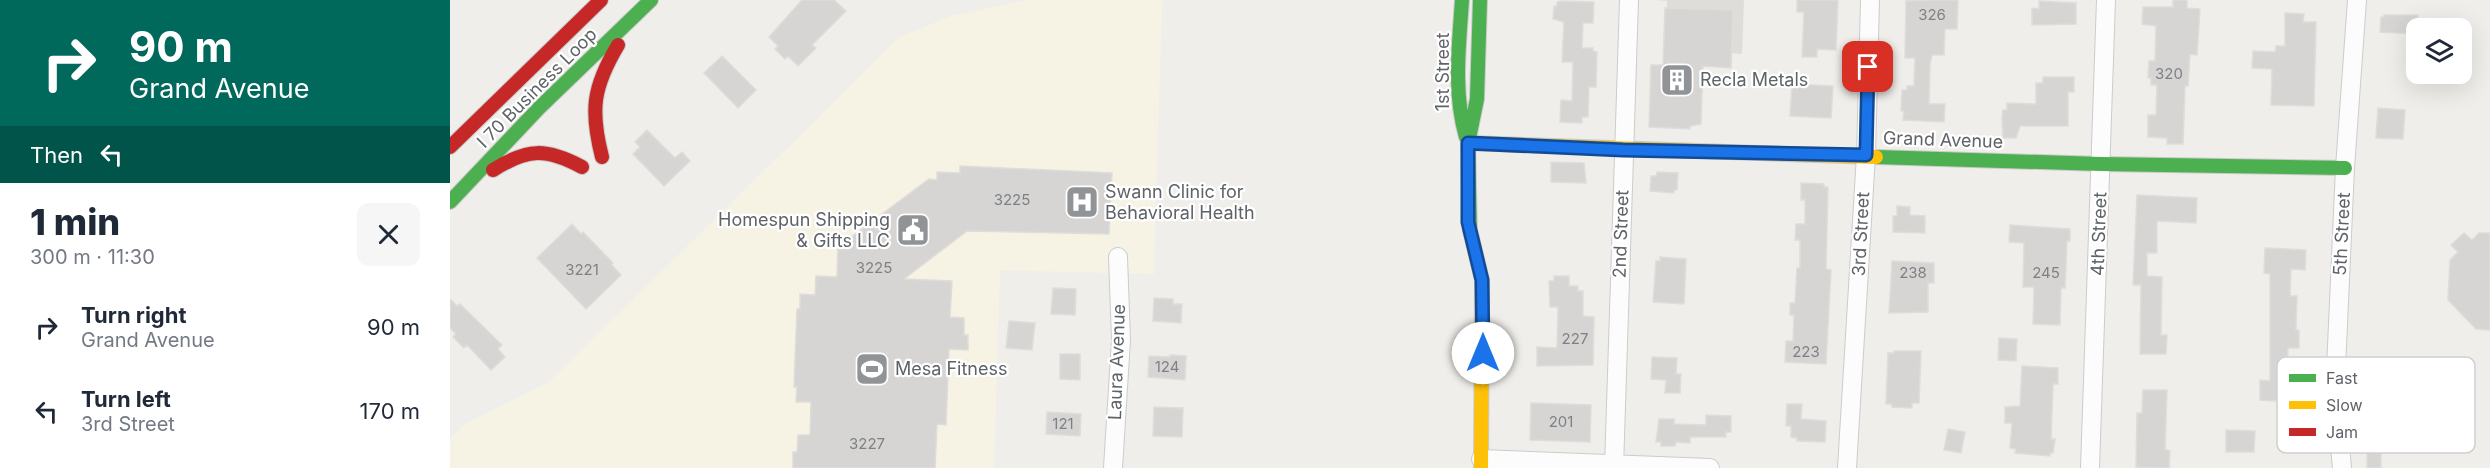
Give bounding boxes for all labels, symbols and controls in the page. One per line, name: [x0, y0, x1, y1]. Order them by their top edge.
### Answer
house number: 326: [1918, 5, 1946, 24]
map controls: [2406, 18, 2472, 84]
button: layers: [2406, 18, 2472, 84]
text: 90 m: [129, 21, 233, 72]
street label: I 70 Business Loop: [472, 23, 601, 152]
icon: right: [30, 24, 108, 102]
street label: 1st Street: [1432, 33, 1453, 111]
pin: [1842, 41, 1893, 92]
icon: arrive: [1851, 50, 1884, 83]
building icon: Recla Metals: [1659, 62, 1695, 98]
house number: 320: [2155, 64, 2183, 83]
place label: Recla Metals: [1700, 69, 1808, 90]
text: Grand Avenue: [129, 72, 309, 105]
street label: Grand Avenue: [1883, 127, 2003, 152]
icon: left: [95, 138, 128, 171]
text: Then: [30, 142, 83, 168]
place label: Swann Clinic for Behavioral Health: [1105, 181, 1255, 223]
hospital icon: Swann Clinic for Behavioral Health: [1064, 184, 1100, 220]
street label: 2nd Street: [1608, 189, 1633, 279]
house number: 3225: [994, 190, 1030, 209]
street label: 3rd Street: [1848, 191, 1873, 277]
street label: 4th Street: [2087, 192, 2110, 276]
street label: 5th Street: [2329, 192, 2354, 276]
text: 1 min: [30, 200, 120, 244]
button: close: [357, 203, 420, 266]
place label: Homespun Shipping & Gifts LLC: [718, 209, 890, 251]
public building icon: Homespun Shipping & Gifts LLC: [895, 212, 931, 248]
text: 300 m · 11:30: [30, 245, 155, 269]
house number: 3225: [856, 258, 892, 277]
house number: 3221: [565, 260, 599, 279]
house number: 238: [1899, 263, 1927, 282]
house number: 245: [2032, 263, 2060, 282]
text: Turn right: [81, 302, 187, 328]
street label: Laura Avenue: [1104, 304, 1129, 420]
icon: right: [30, 311, 63, 344]
text: 90 m: [367, 314, 420, 340]
position arrow: [1451, 321, 1515, 385]
text: Grand Avenue: [81, 328, 215, 352]
house number: 227: [1562, 329, 1588, 348]
house number: 223: [1792, 342, 1820, 361]
sports icon: Mesa Fitness: [854, 351, 890, 387]
house number: 124: [1155, 357, 1179, 376]
legend: [2277, 357, 2475, 453]
place label: Mesa Fitness: [895, 358, 1007, 379]
text: Fast: [2326, 368, 2358, 388]
text: Turn left: [81, 386, 171, 412]
icon: left: [30, 395, 63, 428]
text: Slow: [2326, 395, 2363, 415]
text: 170 m: [360, 398, 420, 424]
text: 3rd Street: [81, 412, 175, 436]
house number: 201: [1549, 412, 1573, 431]
house number: 121: [1052, 414, 1074, 433]
text: Jam: [2326, 422, 2358, 442]
house number: 3227: [849, 434, 885, 453]

